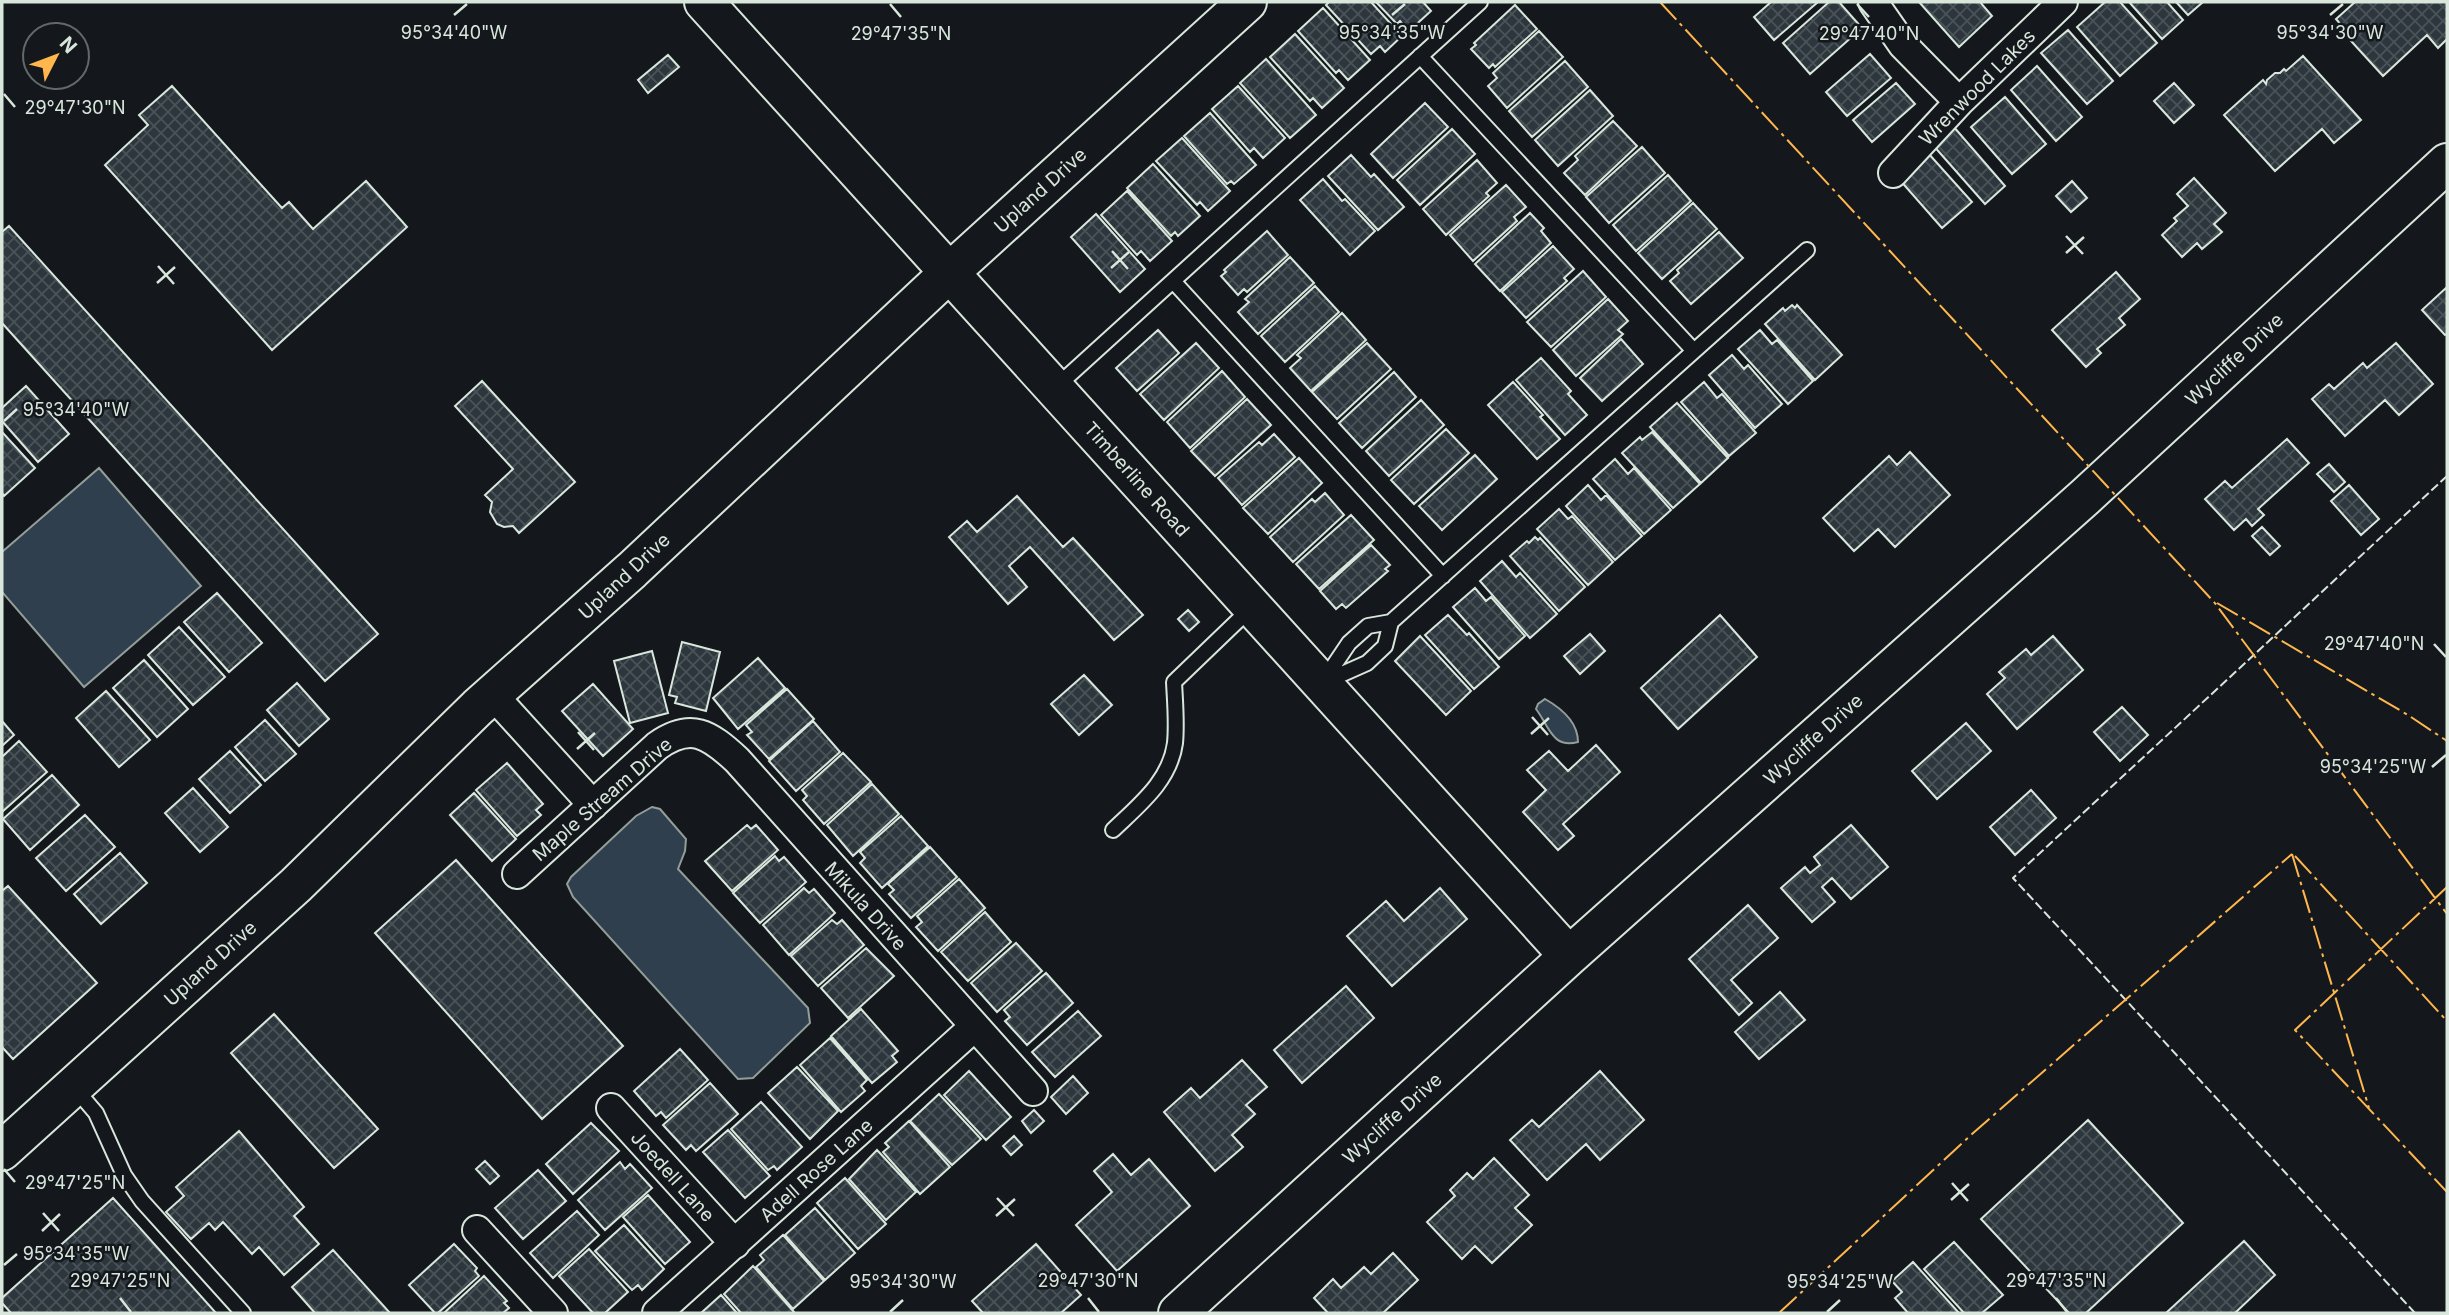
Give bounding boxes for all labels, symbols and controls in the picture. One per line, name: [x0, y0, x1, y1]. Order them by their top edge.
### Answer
north arrow: [21, 21, 91, 91]
text: 95°34'40"W: [401, 22, 507, 43]
text: 95°34'35"W: [1339, 22, 1446, 43]
text: 95°34'30"W: [2276, 22, 2384, 43]
text: 29°47'35"N: [851, 23, 951, 44]
text: 29°47'40"N: [1819, 23, 1919, 44]
street label: Wrenwood Lakes: [1915, 25, 2040, 150]
text: N: [55, 32, 82, 58]
text: 29°47'30"N: [24, 97, 126, 118]
street label: Upland Drive: [989, 143, 1091, 238]
street label: Wycliffe Drive: [2181, 308, 2288, 411]
text: 95°34'40"W: [23, 399, 129, 420]
street label: Timberline Road: [1079, 417, 1194, 541]
street label: Upland Drive: [574, 528, 675, 624]
text: 29°47'40"N: [2324, 633, 2424, 654]
street label: Wycliffe Drive: [1759, 689, 1868, 790]
street label: Maple Stream Drive: [528, 733, 677, 866]
text: 95°34'25"W: [2320, 756, 2427, 777]
street label: Mikula Drive: [820, 857, 911, 955]
street label: Upland Drive: [159, 916, 261, 1011]
street label: Wycliffe Drive: [1338, 1068, 1447, 1169]
street label: Adell Rose Lane: [755, 1114, 877, 1227]
street label: Joedell Lane: [626, 1126, 719, 1226]
text: 29°47'25"N: [25, 1172, 125, 1193]
text: 95°34'35"W: [23, 1243, 130, 1264]
text: 29°47'25"N: [70, 1270, 170, 1291]
text: 29°47'30"N: [1037, 1270, 1139, 1291]
text: 29°47'35"N: [2006, 1270, 2106, 1291]
text: 95°34'30"W: [849, 1271, 957, 1292]
text: 95°34'25"W: [1787, 1271, 1894, 1292]

